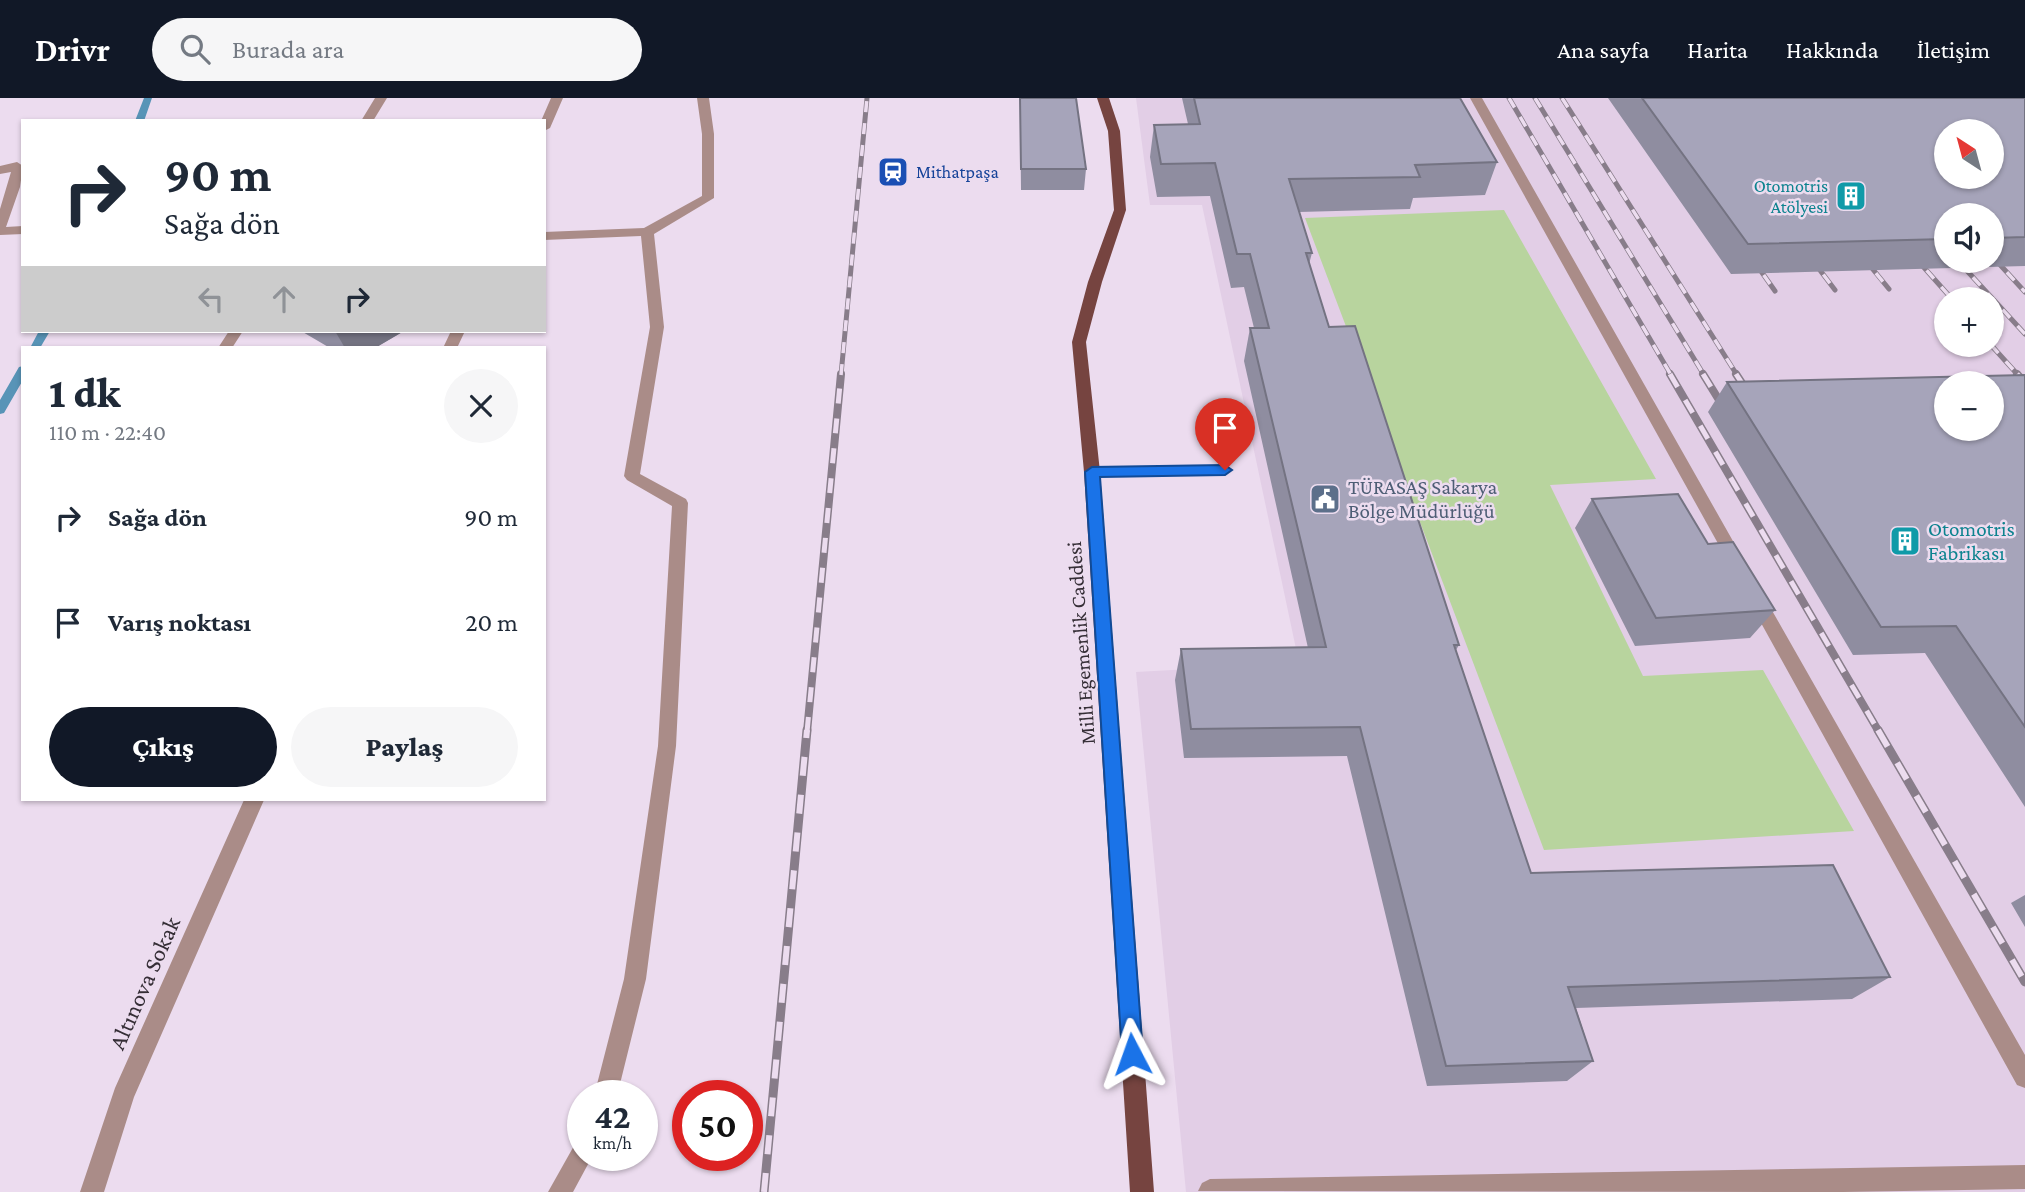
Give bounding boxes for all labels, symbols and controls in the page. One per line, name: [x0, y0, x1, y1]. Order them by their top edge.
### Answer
search box: [152, 18, 642, 81]
icon: search: [176, 30, 214, 68]
text: Drivr: [35, 31, 110, 68]
text: Burada ara: [232, 35, 344, 64]
text: Ana sayfa: [1557, 36, 1649, 63]
text: Harita: [1687, 36, 1748, 63]
text: Hakkında: [1786, 36, 1879, 63]
text: İletişim: [1917, 36, 1990, 63]
north arrow: [1934, 119, 2004, 189]
map controls: [1934, 119, 2004, 441]
icon: right: [49, 147, 140, 238]
text: 90 m: [164, 147, 271, 202]
station icon: Mithatpaşa: [876, 155, 910, 189]
place label: Mithatpaşa: [916, 162, 999, 182]
place label: Otomotris Atölyesi: [1754, 176, 1828, 217]
building icon: Otomotris Atölyesi: [1834, 179, 1868, 213]
button: sound: [1934, 203, 2004, 273]
text: Sağa dön: [164, 205, 280, 241]
icon: left: [192, 280, 230, 318]
icon: ahead: [265, 280, 303, 318]
icon: right: [338, 280, 376, 318]
button: +: [1934, 287, 2004, 357]
text: 1 dk: [49, 369, 121, 416]
button: close: [444, 369, 518, 443]
button: −: [1934, 371, 2004, 441]
pin: [1195, 398, 1255, 470]
icon: arrive: [1206, 409, 1244, 447]
text: 110 m · 22:40: [49, 419, 166, 445]
place label: TÜRASAŞ Sakarya Bölge Müdürlüğü: [1348, 475, 1498, 523]
public building icon: TÜRASAŞ Sakarya Bölge Müdürlüğü: [1308, 482, 1342, 516]
icon: right: [49, 499, 87, 537]
text: Sağa dön: [108, 503, 207, 532]
text: 90 m: [464, 503, 518, 532]
place label: Otomotris Fabrikası: [1928, 517, 2015, 565]
building icon: Otomotris Fabrikası: [1888, 524, 1922, 558]
street label: Milli Egemenlik Caddesi: [1062, 540, 1100, 745]
icon: arrive: [49, 604, 87, 642]
text: Varış noktası: [108, 608, 251, 637]
text: 20 m: [465, 608, 518, 637]
button: Çıkış: [49, 707, 277, 787]
button: Paylaş: [291, 707, 518, 787]
street label: Altınova Sokak: [103, 912, 186, 1054]
position arrow: [1095, 1017, 1169, 1091]
speed limit sign: 50: [672, 1080, 763, 1171]
text: 42: [594, 1097, 631, 1136]
text: km/h: [593, 1133, 632, 1153]

